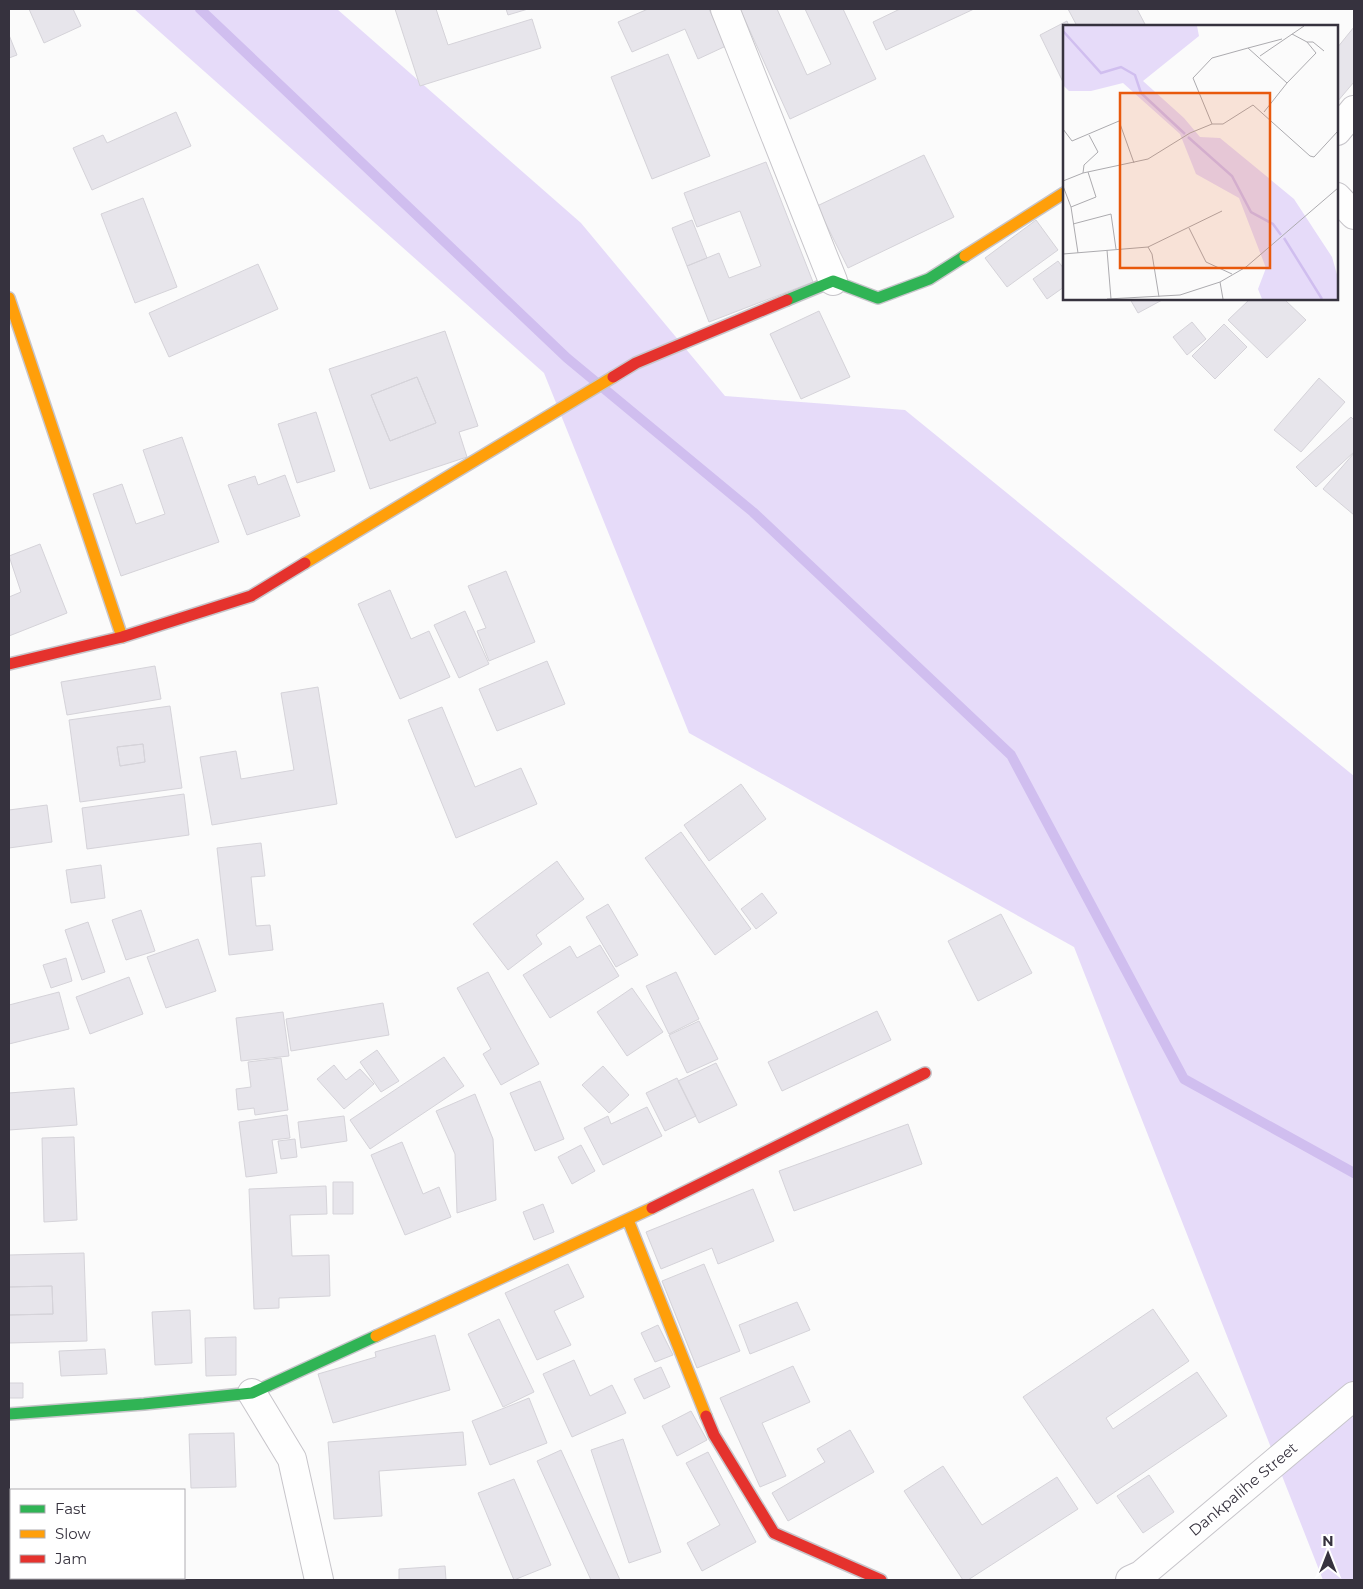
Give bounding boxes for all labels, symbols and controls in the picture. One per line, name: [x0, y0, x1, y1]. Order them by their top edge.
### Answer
inset map: [1063, 25, 1338, 300]
street label: Dankpalihe Street: [1185, 1438, 1301, 1540]
legend: [10, 1489, 185, 1579]
text: Fast: [55, 1499, 86, 1518]
text: Slow: [55, 1524, 91, 1543]
north arrow: [1303, 1529, 1353, 1579]
text: N: [1322, 1532, 1334, 1550]
text: Jam: [54, 1549, 87, 1568]

